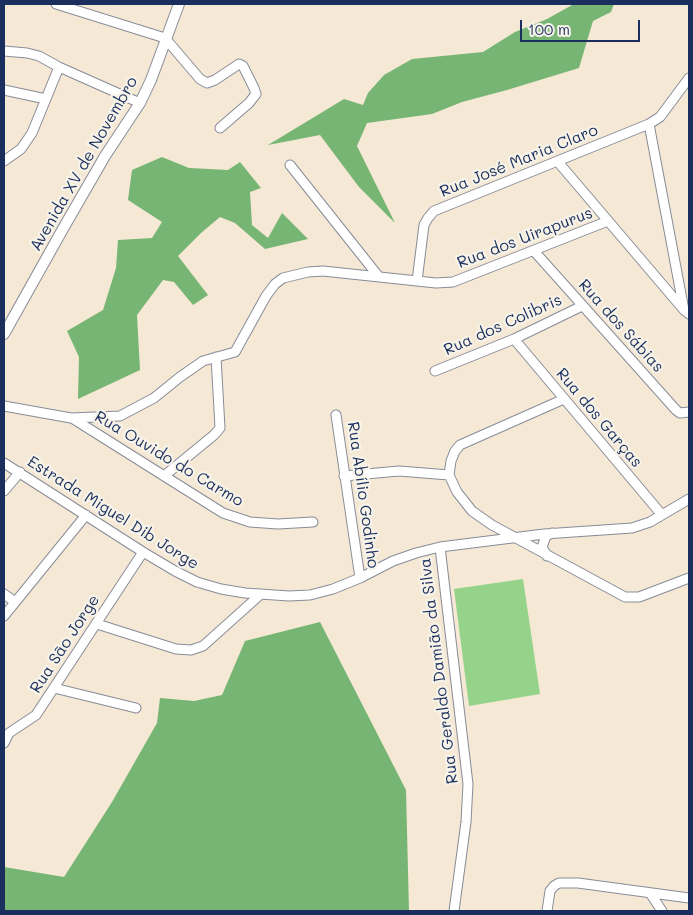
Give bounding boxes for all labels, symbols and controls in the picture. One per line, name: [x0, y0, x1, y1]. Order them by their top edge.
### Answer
scale bar: [523, 10, 643, 42]
text: 100 m: [528, 19, 570, 39]
street label: Avenida XV de Novembro: [26, 73, 142, 255]
street label: Rua José Maria Claro: [437, 120, 601, 202]
street label: Rua dos Uirapurus: [455, 203, 595, 273]
street label: Rua dos Sábias: [574, 276, 668, 376]
street label: Rua dos Colibris: [441, 290, 565, 360]
street label: Rua dos Garças: [552, 364, 646, 472]
street label: Rua Ouvido do Carmo: [91, 407, 247, 511]
street label: Rua Abílio Godinho: [343, 421, 383, 569]
street label: Estrada Miguel Dib Jorge: [24, 452, 202, 574]
street label: Rua Geraldo Damião da Silva: [416, 557, 462, 785]
street label: Rua São Jorge: [26, 591, 104, 697]

